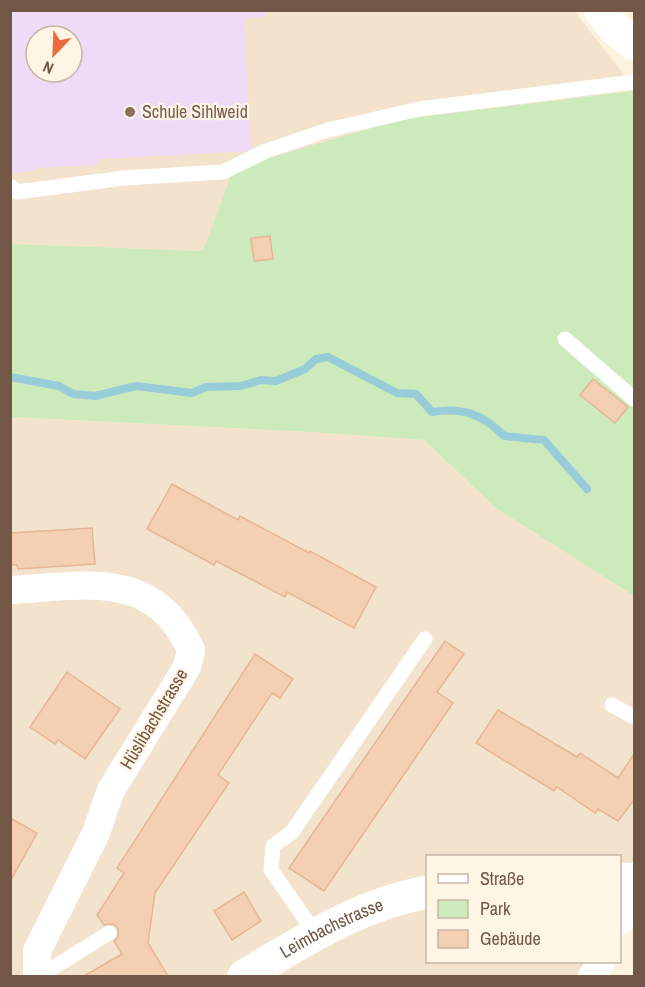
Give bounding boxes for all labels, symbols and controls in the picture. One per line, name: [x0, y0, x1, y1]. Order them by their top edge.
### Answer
north arrow: [24, 24, 84, 84]
text: N: [39, 56, 57, 80]
place label: Schule Sihlweid: [142, 99, 248, 124]
marker: Schule Sihlweid: [123, 105, 137, 119]
street label: Hüslibachstrasse: [114, 664, 193, 774]
legend: [426, 855, 621, 963]
text: Straße: [480, 866, 524, 891]
street label: Leimbachstrasse: [275, 892, 386, 964]
text: Park: [480, 896, 511, 921]
text: Gebäude: [480, 926, 541, 951]

